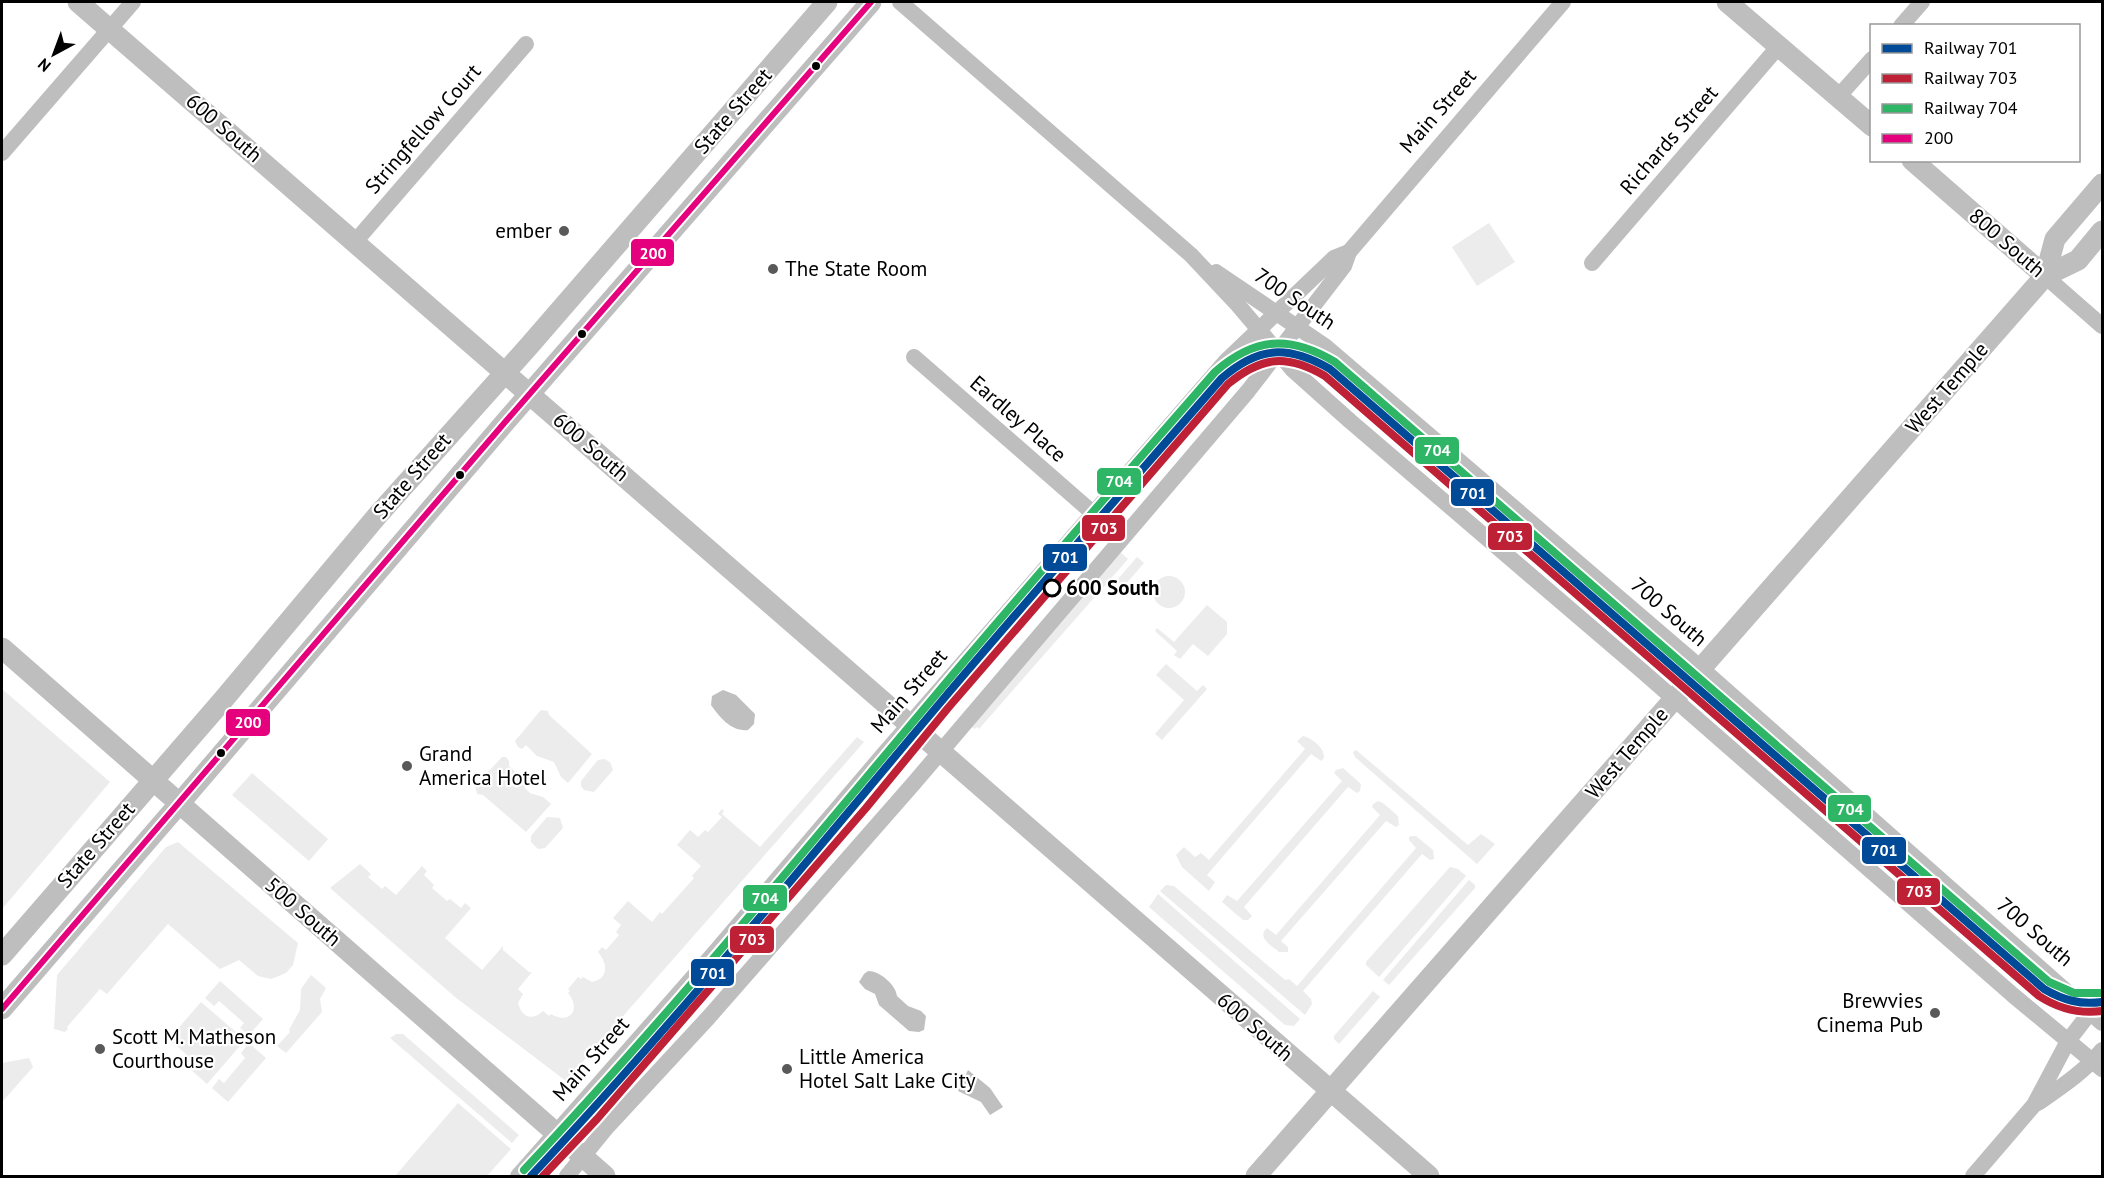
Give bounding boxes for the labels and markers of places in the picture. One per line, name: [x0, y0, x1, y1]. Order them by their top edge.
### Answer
unlabelled marker: [810, 60, 822, 72]
place label: ember: [495, 217, 552, 244]
marker: ember: [557, 224, 571, 238]
place label: The State Room: [785, 255, 927, 282]
marker: The State Room: [766, 262, 780, 276]
unlabelled marker: [576, 328, 588, 340]
unlabelled marker: [454, 469, 466, 481]
place label: 600 South: [1066, 574, 1160, 601]
marker: 600 South: [1043, 579, 1061, 597]
place label: Grand America Hotel: [419, 740, 546, 791]
unlabelled marker: [215, 747, 227, 759]
marker: Grand America Hotel: [400, 759, 414, 773]
place label: Brewvies Cinema Pub: [1816, 987, 1923, 1038]
marker: Brewvies Cinema Pub: [1928, 1006, 1942, 1020]
place label: Scott M. Matheson Courthouse: [112, 1023, 276, 1074]
marker: Scott M. Matheson Courthouse: [93, 1042, 107, 1056]
place label: Little America Hotel Salt Lake City: [799, 1043, 976, 1094]
marker: Little America Hotel Salt Lake City: [780, 1062, 794, 1076]

